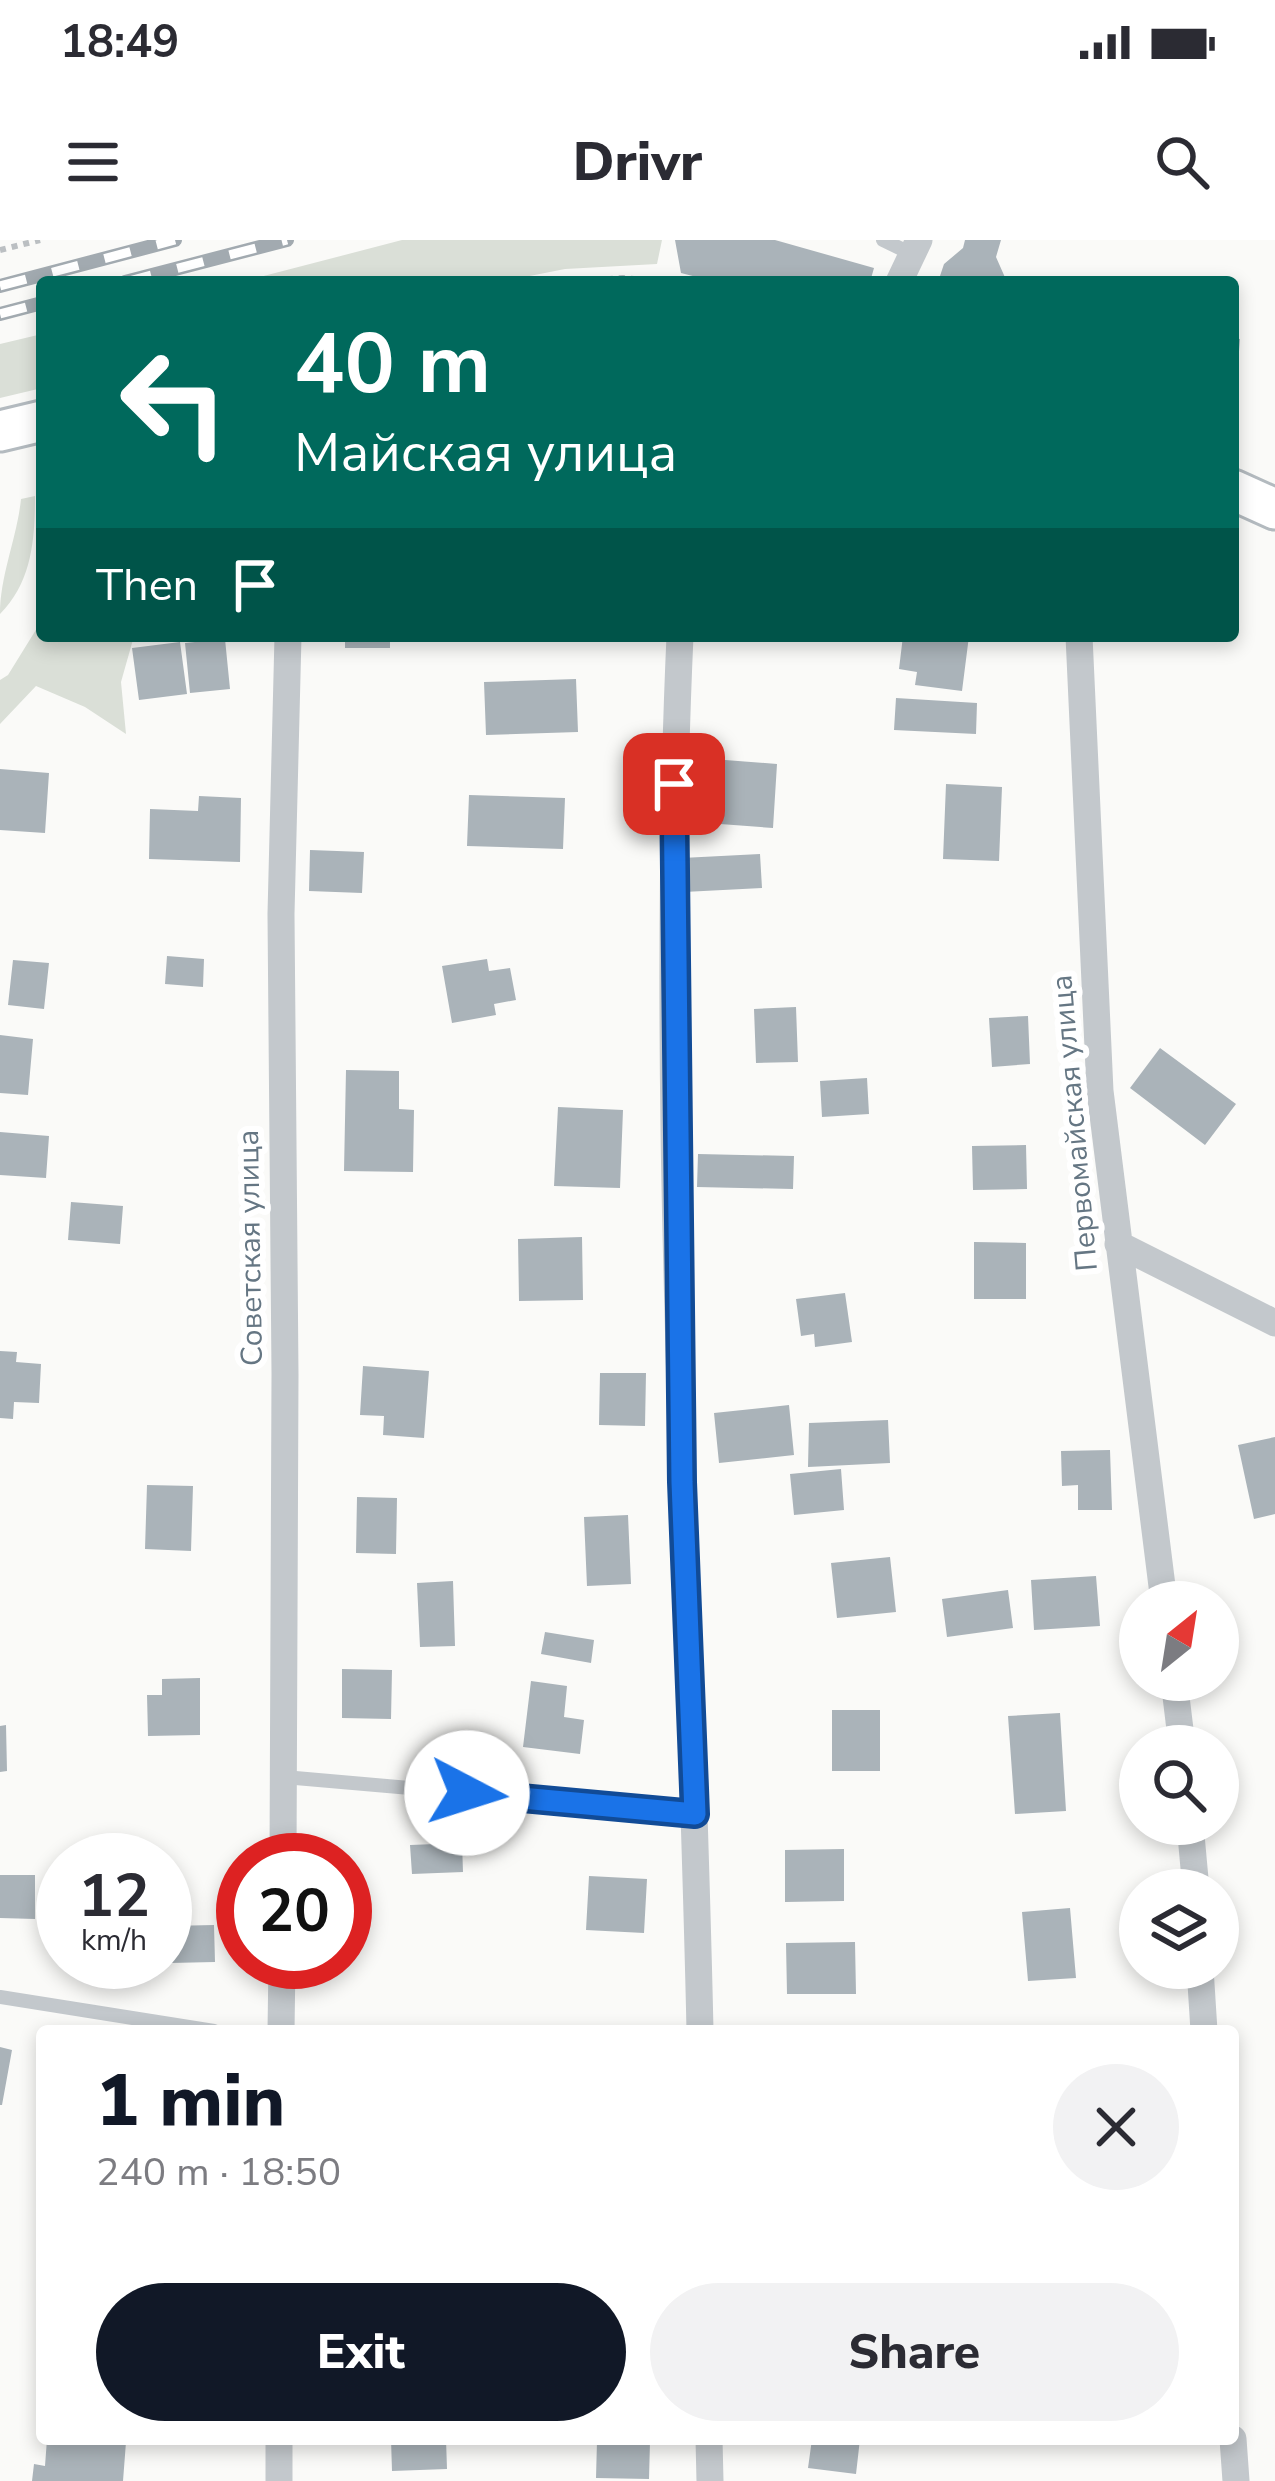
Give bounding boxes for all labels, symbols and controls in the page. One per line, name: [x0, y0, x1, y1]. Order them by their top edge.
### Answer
text: 18:49: [60, 12, 179, 73]
text: Drivr: [573, 125, 702, 199]
icon: menu: [60, 129, 126, 195]
icon: search: [1149, 129, 1215, 195]
text: 40 m: [294, 307, 491, 422]
icon: left: [96, 324, 252, 480]
text: Майская улица: [294, 416, 677, 490]
icon: arrive: [222, 552, 288, 618]
text: Then: [96, 555, 198, 616]
pin: [623, 733, 725, 835]
icon: arrive: [641, 751, 707, 817]
street label: Первомайская улица: [1041, 973, 1108, 1273]
street label: Советская улица: [228, 1129, 273, 1367]
north arrow: [1119, 1581, 1239, 1701]
map controls: [1119, 1581, 1239, 1989]
button: search: [1119, 1725, 1239, 1845]
position arrow: [404, 1730, 530, 1856]
speed limit sign: 20: [216, 1833, 372, 1989]
text: 12: [78, 1855, 150, 1937]
button: layers: [1119, 1869, 1239, 1989]
text: km/h: [81, 1920, 147, 1961]
text: 1 min: [96, 2052, 285, 2150]
button: close: [1053, 2064, 1179, 2190]
text: 240 m · 18:50: [96, 2146, 341, 2199]
button: Exit: [96, 2283, 626, 2421]
button: Share: [650, 2283, 1179, 2421]

